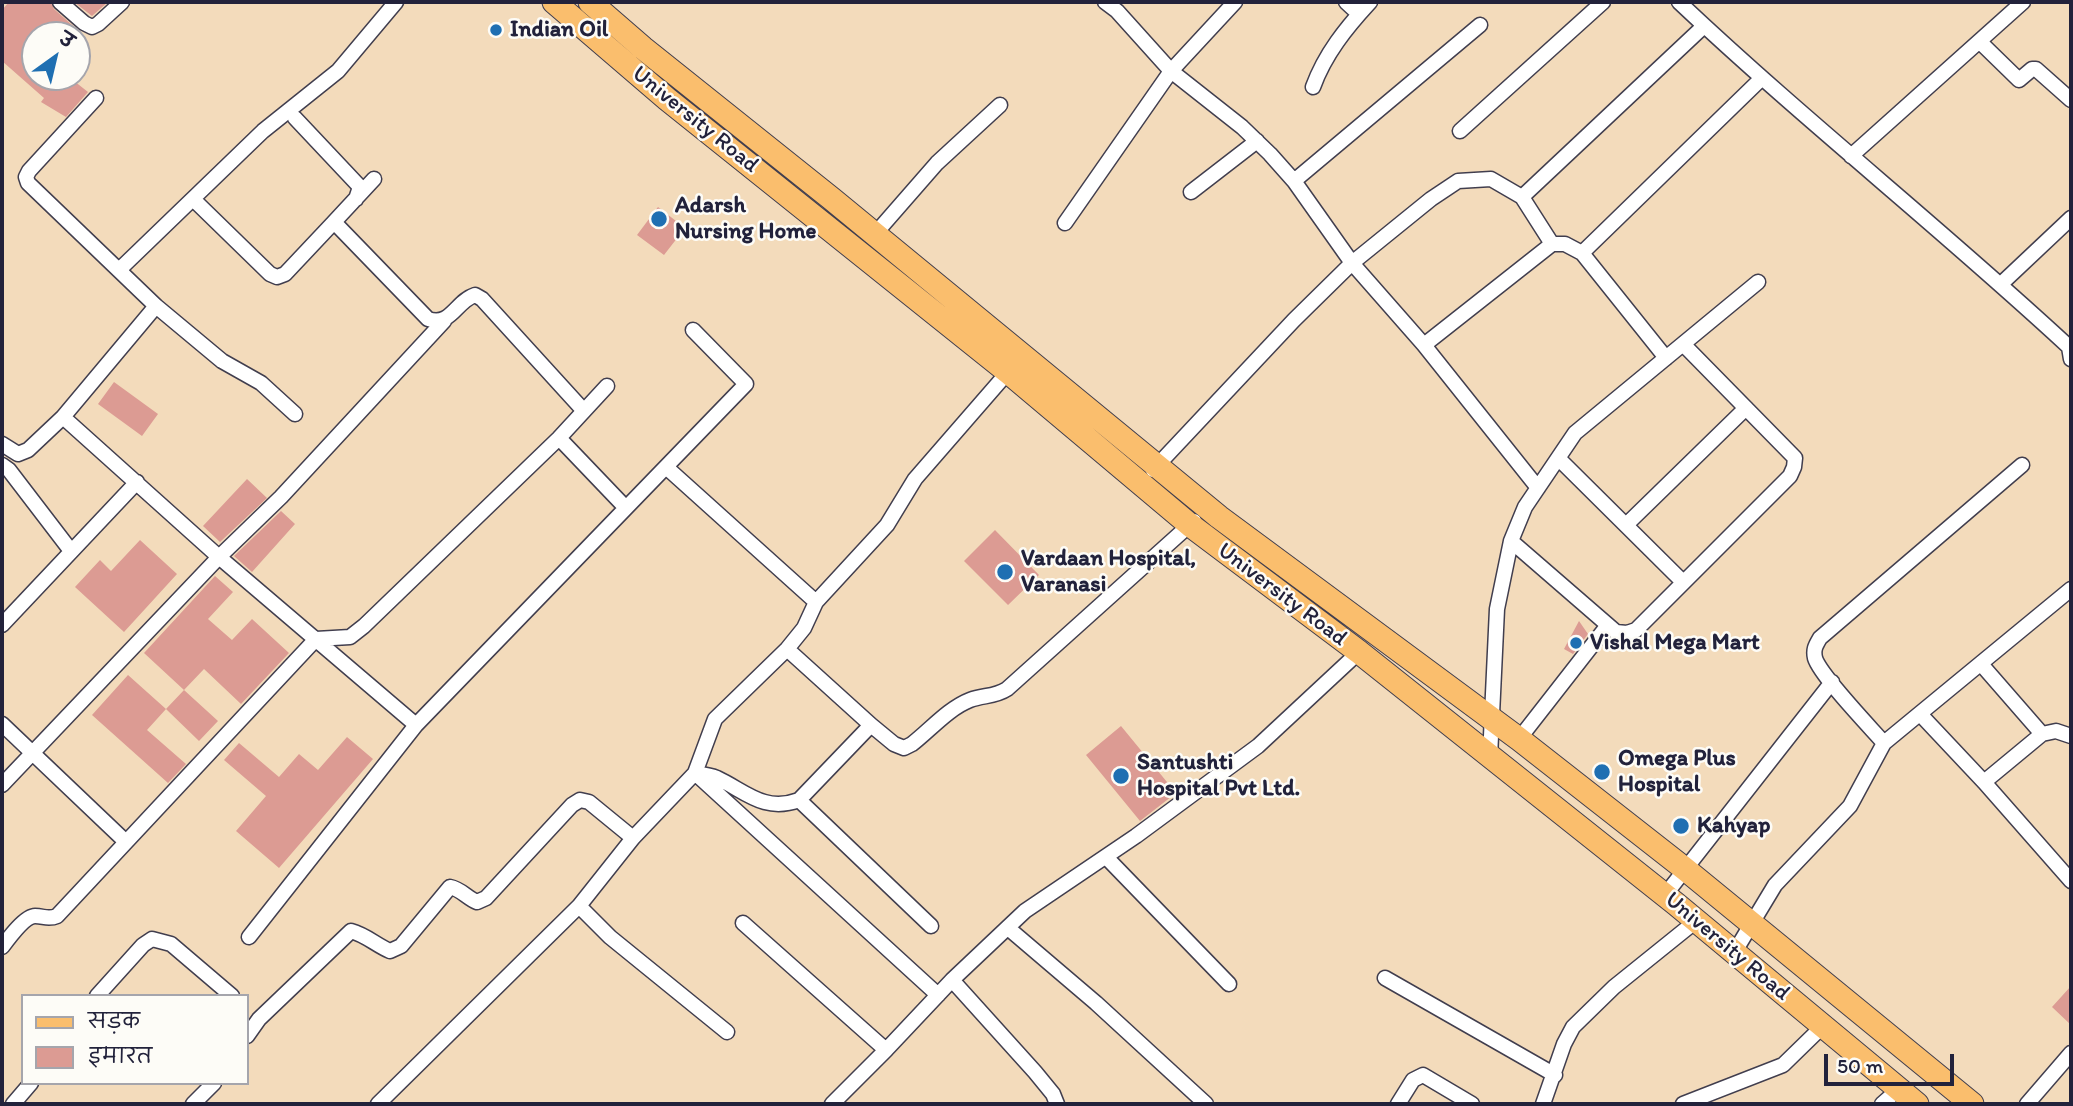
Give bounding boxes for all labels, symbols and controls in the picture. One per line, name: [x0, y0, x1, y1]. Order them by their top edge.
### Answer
place label: Indian Oil: [510, 16, 608, 44]
north arrow: [21, 21, 91, 91]
marker: Indian Oil: [488, 22, 504, 38]
text: उ: [55, 27, 79, 53]
street label: University Road: [626, 60, 764, 180]
place label: Adarsh Nursing Home: [675, 192, 816, 246]
marker: Adarsh Nursing Home: [649, 209, 669, 229]
street label: University Road: [1212, 537, 1352, 653]
place label: Vardaan Hospital, Varanasi: [1021, 545, 1196, 599]
marker: Vardaan Hospital, Varanasi: [995, 562, 1015, 582]
place label: Vishal Mega Mart: [1590, 629, 1760, 657]
marker: Vishal Mega Mart: [1568, 635, 1584, 651]
place label: Omega Plus Hospital: [1618, 745, 1736, 799]
place label: Santushti Hospital Pvt Ltd.: [1137, 749, 1300, 803]
marker: Omega Plus Hospital: [1592, 762, 1612, 782]
marker: Santushti Hospital Pvt Ltd.: [1111, 766, 1131, 786]
place label: Kahyap: [1697, 812, 1770, 840]
marker: Kahyap: [1671, 816, 1691, 836]
street label: University Road: [1659, 887, 1795, 1007]
legend: [21, 994, 248, 1085]
text: सड़क: [88, 1008, 140, 1033]
scale bar: [1828, 1040, 1958, 1084]
text: इमारत: [88, 1043, 152, 1068]
text: 50 m: [1837, 1053, 1883, 1078]

